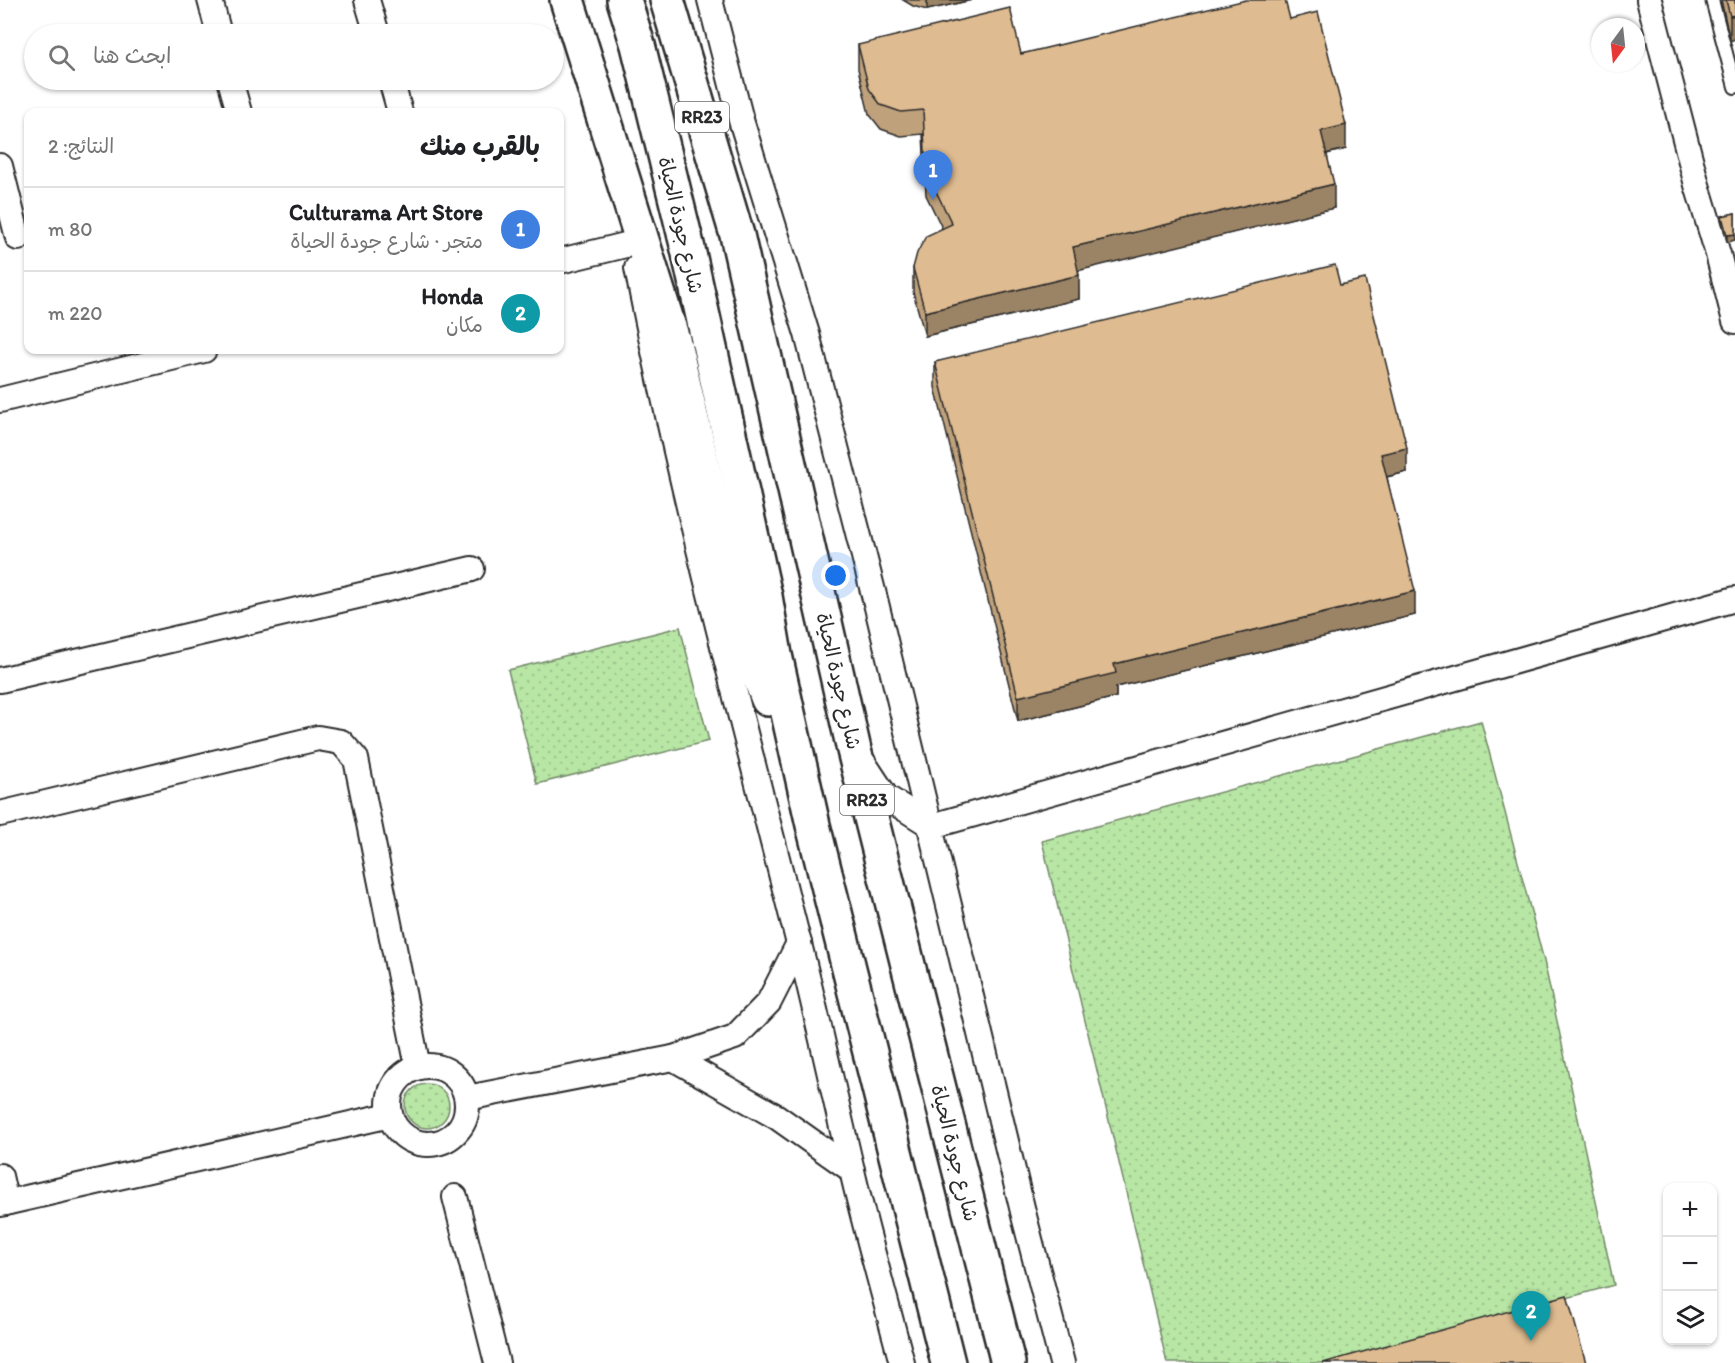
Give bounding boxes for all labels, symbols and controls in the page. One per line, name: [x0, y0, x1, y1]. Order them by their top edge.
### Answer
north arrow: [1591, 18, 1645, 72]
search box: [24, 24, 564, 90]
icon: search: [45, 41, 78, 74]
text: ابحث هنا: [93, 42, 172, 69]
road number: RR23: [675, 102, 729, 132]
text: بالقرب منك: [420, 130, 540, 162]
text: النتائج: 2: [48, 134, 114, 158]
pin: 1: [914, 150, 952, 200]
street label: شارع جودة الحياة: [652, 154, 708, 296]
text: Culturama Art Store: [289, 199, 483, 226]
text: 80 m: [48, 217, 93, 241]
text: 1: [516, 217, 525, 241]
text: متجر · شارع جودة الحياة: [290, 229, 483, 253]
text: Honda: [421, 283, 483, 310]
text: 220 m: [48, 301, 103, 325]
text: 2: [515, 301, 526, 325]
text: مكان: [446, 313, 483, 337]
your location: [821, 561, 850, 590]
street label: شارع جودة الحياة: [810, 610, 866, 752]
road number: RR23: [840, 785, 894, 815]
street label: شارع جودة الحياة: [925, 1082, 984, 1224]
map controls: [1663, 1183, 1717, 1345]
button: +: [1663, 1183, 1717, 1237]
button: −: [1663, 1237, 1717, 1291]
button: layers: [1663, 1291, 1717, 1345]
pin: 2: [1512, 1292, 1550, 1341]

